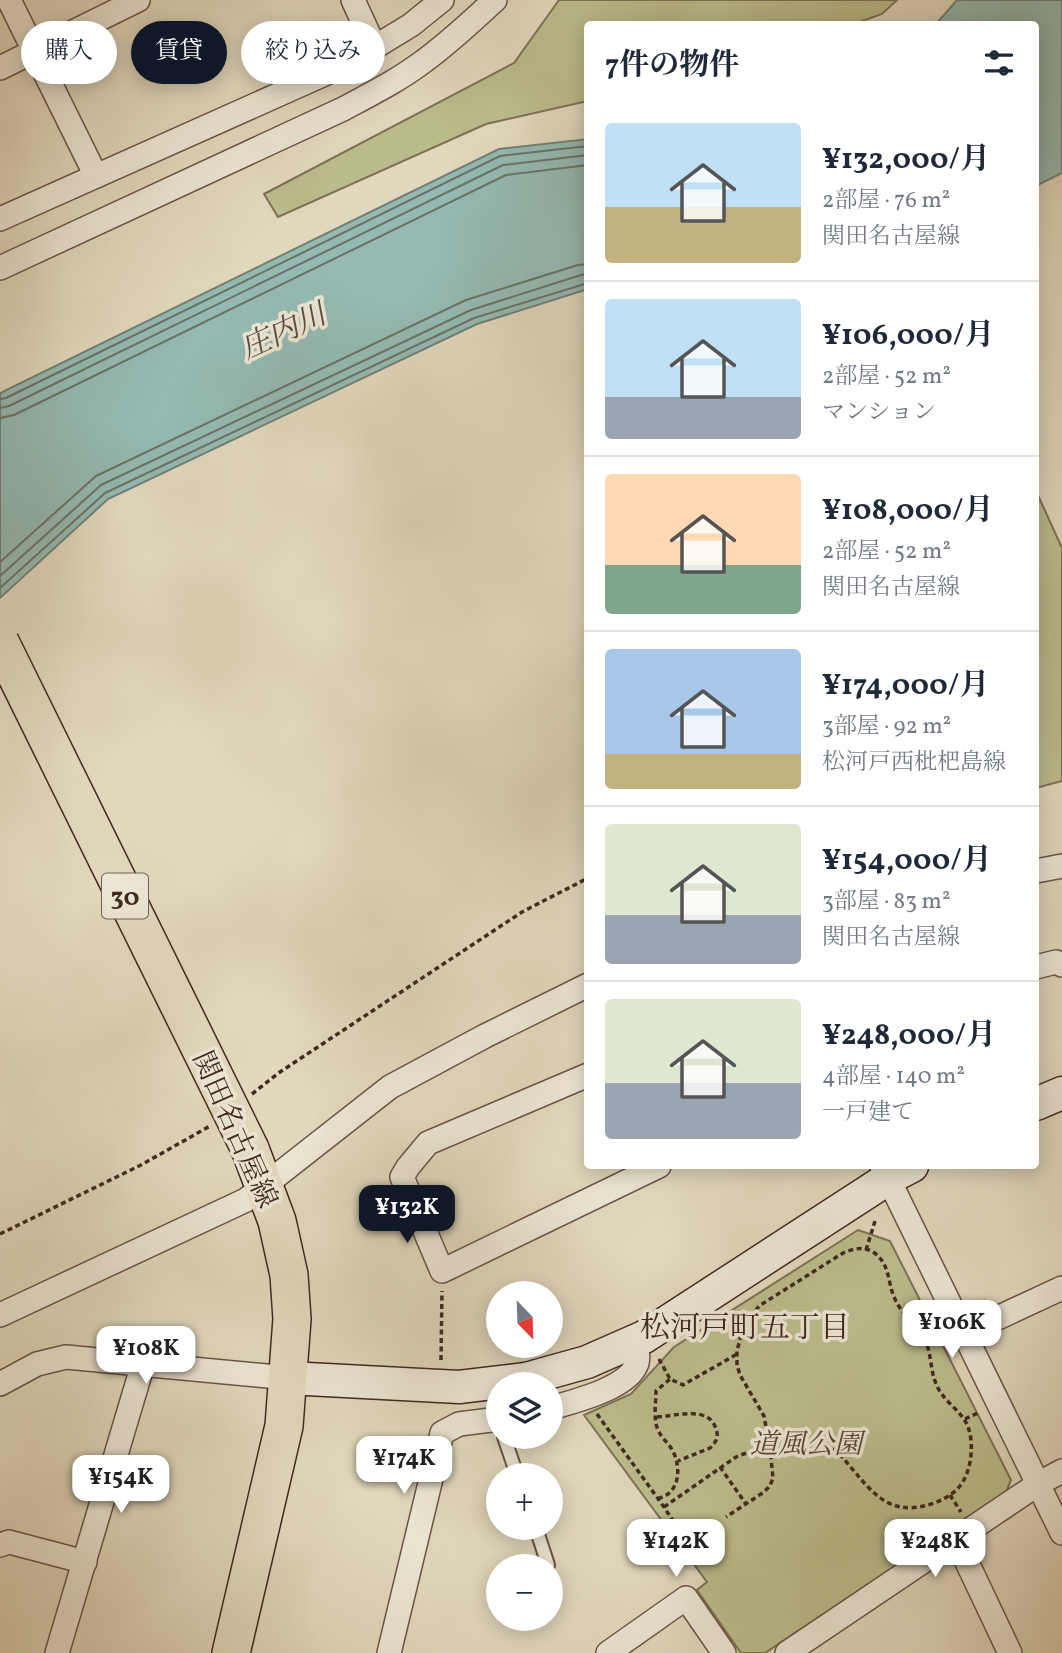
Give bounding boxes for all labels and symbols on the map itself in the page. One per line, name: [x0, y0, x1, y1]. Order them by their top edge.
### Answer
water label: 庄内川: [234, 293, 336, 371]
road number: 30: [102, 874, 148, 918]
street label: 関田名古屋線: [182, 1045, 286, 1215]
pin: ¥132K: [358, 1186, 456, 1245]
north arrow: [486, 1281, 564, 1358]
pin: ¥106K: [903, 1300, 1001, 1360]
district label: 松河戸町五丁目: [640, 1308, 850, 1350]
pin: ¥108K: [97, 1326, 195, 1386]
park label: 道風公園: [750, 1426, 866, 1465]
pin: ¥174K: [355, 1436, 453, 1496]
pin: ¥154K: [72, 1456, 170, 1515]
pin: ¥142K: [627, 1520, 725, 1579]
pin: ¥248K: [886, 1520, 984, 1579]

